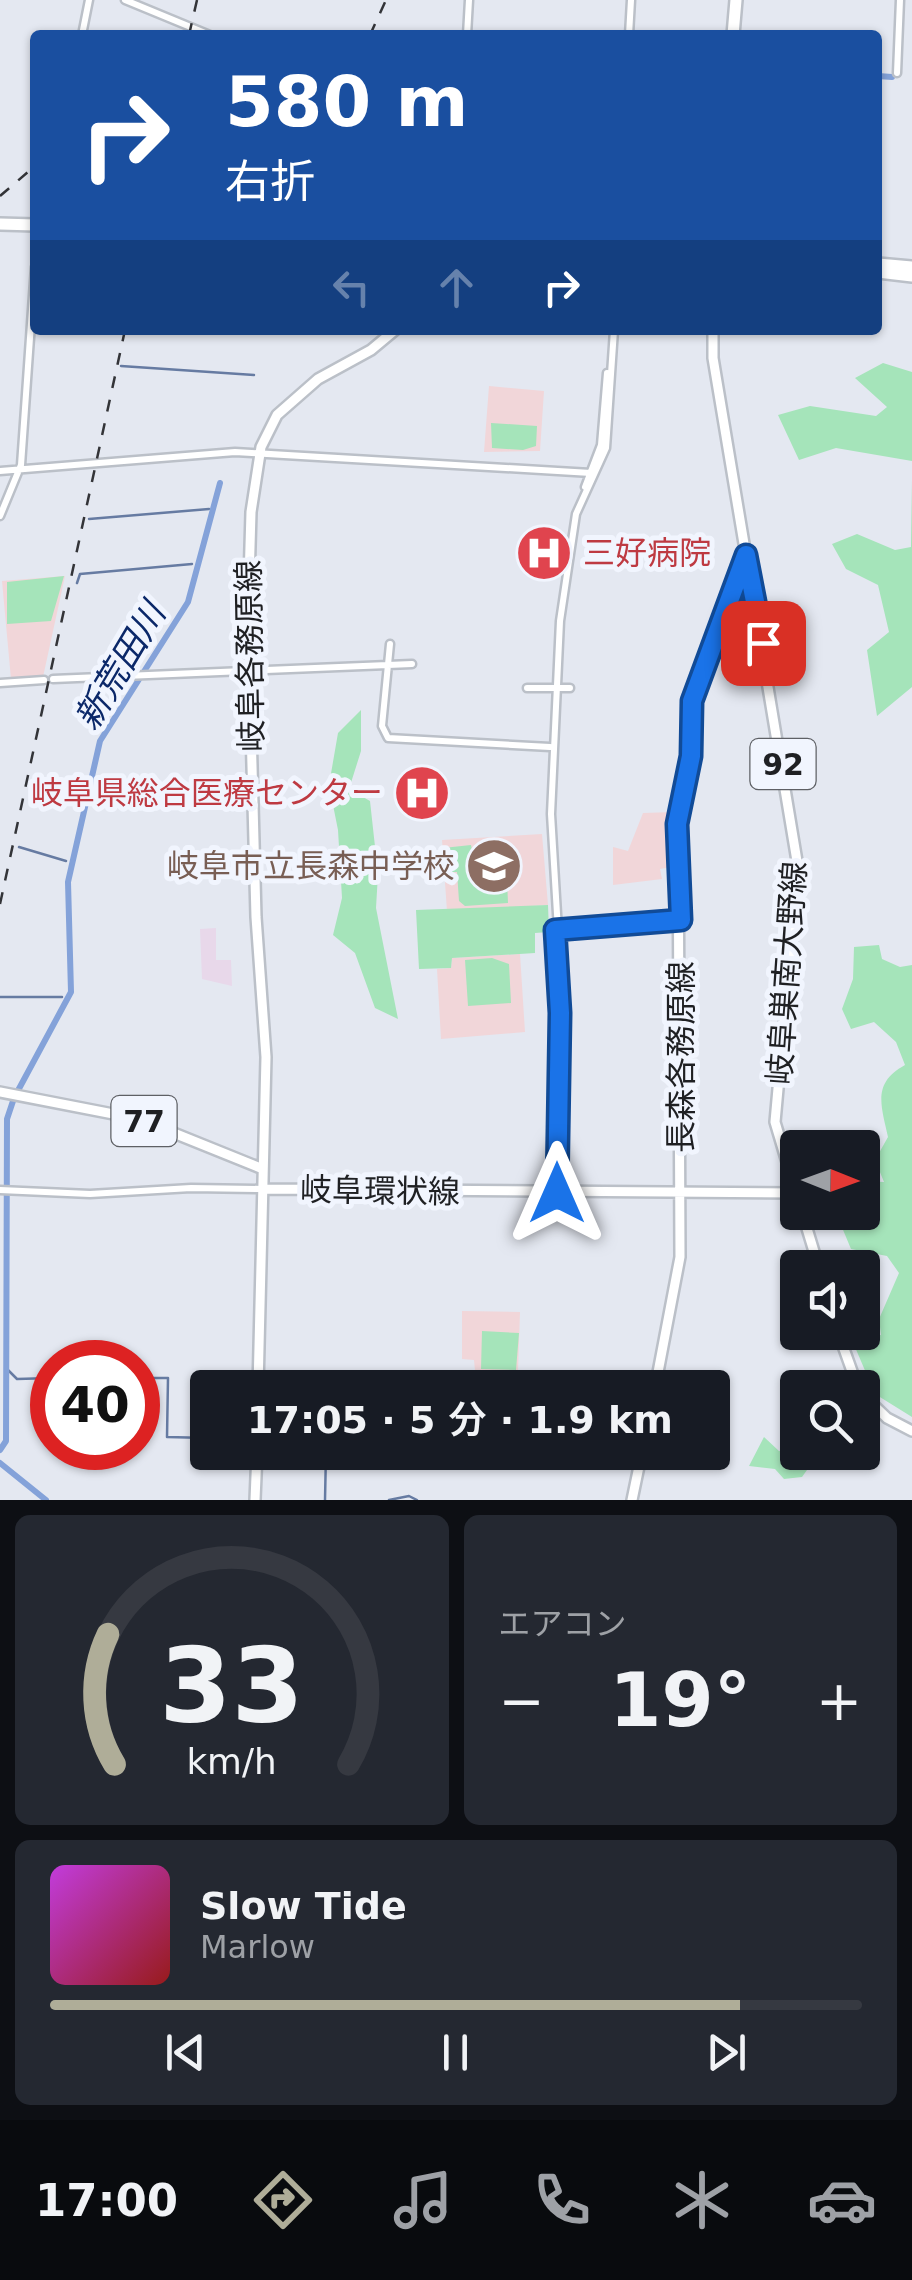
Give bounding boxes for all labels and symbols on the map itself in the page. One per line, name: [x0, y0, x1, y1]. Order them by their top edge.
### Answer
hospital icon: 三好病院: [514, 523, 574, 583]
place label: 三好病院: [583, 534, 711, 572]
street label: 岐阜各務原線: [229, 560, 271, 752]
water label: 新荒田川: [67, 592, 175, 736]
pin: [721, 601, 806, 686]
road number: 92: [750, 739, 816, 789]
hospital icon: 岐阜県総合医療センター: [392, 763, 452, 823]
place label: 岐阜県総合医療センター: [31, 774, 383, 812]
school or university icon: 岐阜市立長森中学校: [464, 836, 524, 896]
place label: 岐阜市立長森中学校: [167, 847, 455, 885]
street label: 岐阜巣南大野線: [760, 860, 814, 1086]
street label: 長森各務原線: [662, 961, 700, 1153]
road number: 77: [112, 1096, 176, 1146]
north arrow: [780, 1130, 880, 1230]
position arrow: [505, 1141, 609, 1245]
street label: 岐阜環状線: [300, 1171, 460, 1211]
speed limit sign: 40: [30, 1340, 160, 1470]

